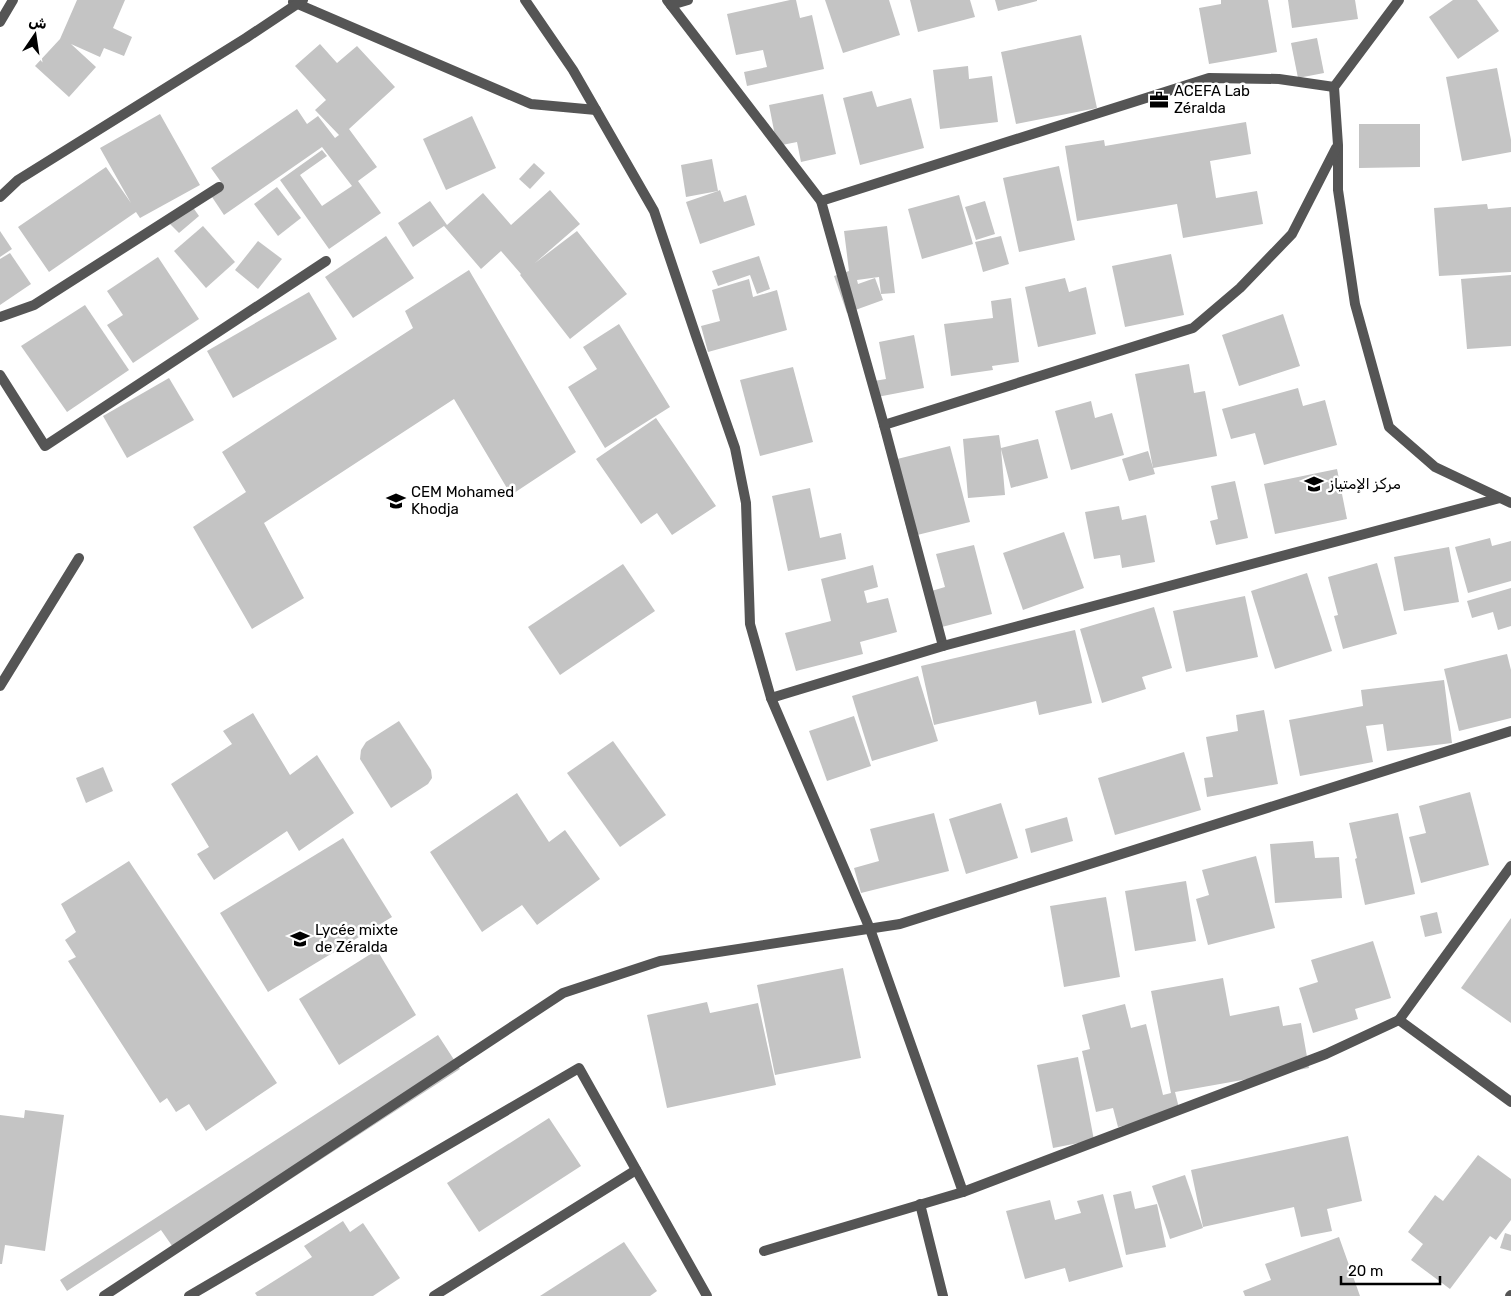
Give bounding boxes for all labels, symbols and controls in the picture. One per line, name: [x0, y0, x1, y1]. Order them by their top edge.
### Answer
north arrow: [10, 10, 60, 60]
text: ش: [27, 13, 49, 33]
place label: ACEFA Lab Zéralda: [1174, 82, 1250, 117]
office icon: ACEFA Lab Zéralda: [1148, 89, 1170, 111]
school or university icon: مركز الإمتياز: [1303, 473, 1325, 495]
place label: مركز الإمتياز: [1328, 475, 1401, 493]
place label: CEM Mohamed Khodja: [411, 483, 514, 518]
school or university icon: CEM Mohamed Khodja: [385, 490, 407, 512]
place label: Lycée mixte de Zéralda: [315, 921, 398, 956]
school or university icon: Lycée mixte de Zéralda: [289, 928, 311, 950]
scale bar: [1341, 1254, 1440, 1286]
text: 20 m: [1348, 1262, 1383, 1280]

